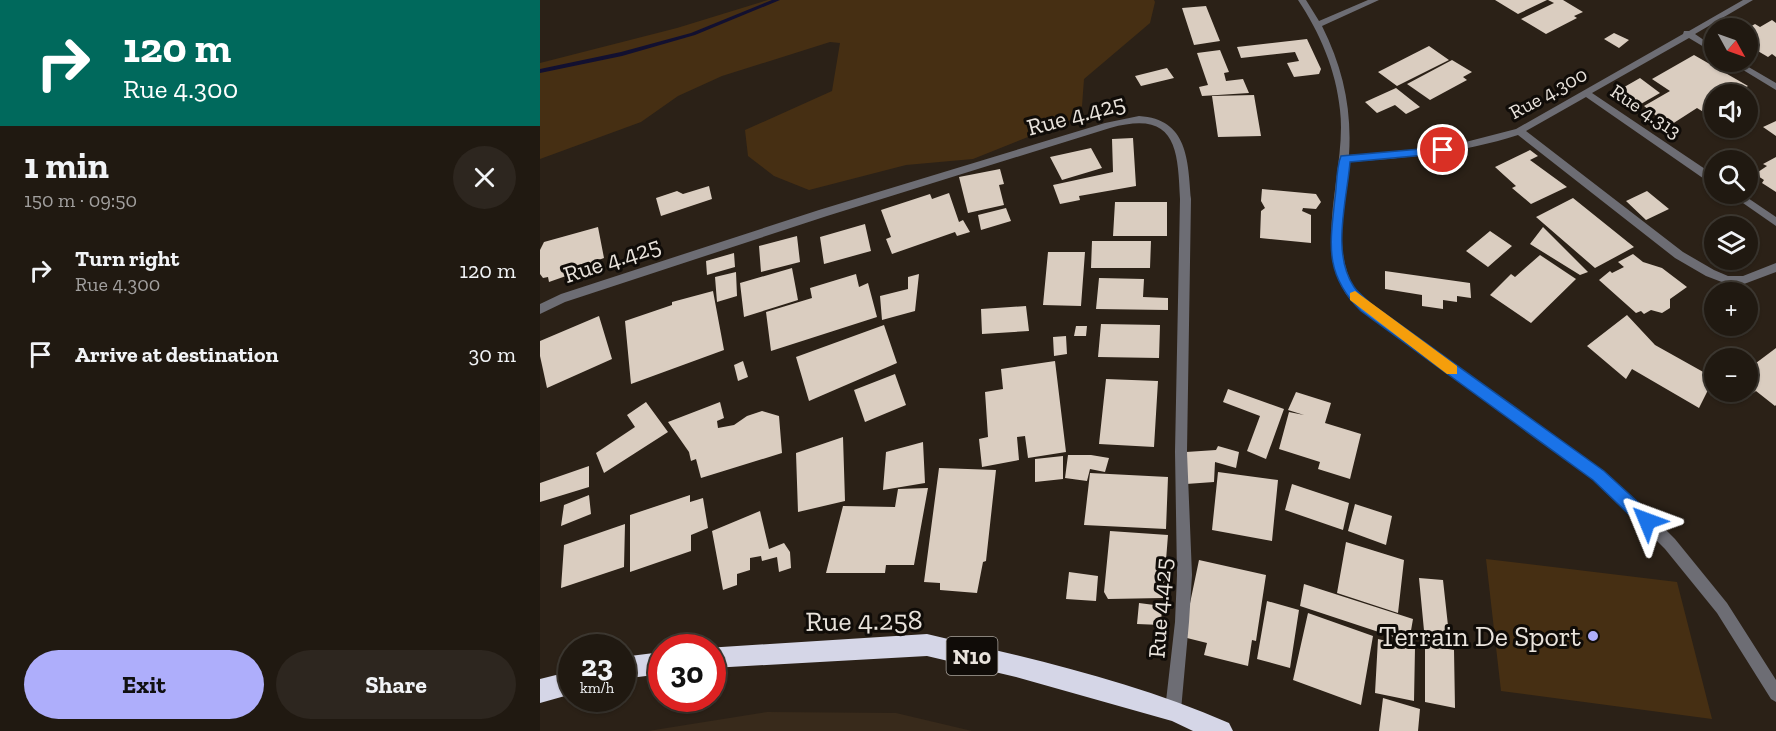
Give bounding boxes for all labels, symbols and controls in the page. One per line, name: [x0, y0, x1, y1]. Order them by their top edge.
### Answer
north arrow: [1704, 18, 1758, 72]
map controls: [1704, 18, 1758, 402]
text: 120 m: [123, 22, 231, 73]
icon: right: [24, 24, 102, 102]
street label: Rue 4.300: [1505, 62, 1591, 124]
text: Rue 4.300: [123, 73, 238, 105]
street label: Rue 4.313: [1606, 79, 1686, 143]
button: sound: [1704, 84, 1758, 138]
street label: Rue 4.425: [1024, 87, 1128, 142]
pin: [1417, 124, 1468, 175]
icon: arrive: [1426, 133, 1459, 166]
text: 1 min: [24, 144, 109, 187]
button: close: [453, 146, 516, 209]
button: search: [1704, 150, 1758, 204]
text: 150 m · 09:50: [24, 188, 137, 212]
button: layers: [1704, 216, 1758, 270]
street label: Rue 4.425: [560, 230, 664, 289]
text: Turn right: [75, 245, 179, 272]
icon: right: [24, 254, 57, 287]
text: 120 m: [460, 257, 516, 284]
text: Rue 4.300: [75, 272, 160, 296]
button: +: [1704, 282, 1758, 336]
icon: arrive: [24, 338, 57, 371]
text: Arrive at destination: [75, 341, 278, 368]
text: 30 m: [469, 341, 516, 368]
button: −: [1704, 348, 1758, 402]
position arrow: [1615, 489, 1679, 553]
street label: Rue 4.425: [1142, 557, 1177, 659]
street label: Rue 4.258: [805, 603, 923, 638]
place label: Terrain De Sport: [1379, 620, 1582, 653]
marker: Terrain De Sport: [1586, 629, 1600, 643]
speed limit sign: 30: [648, 634, 726, 712]
road number: N10: [946, 637, 998, 675]
text: 23: [581, 648, 613, 684]
button: Exit: [24, 650, 264, 719]
button: Share: [276, 650, 516, 719]
text: km/h: [580, 679, 614, 697]

